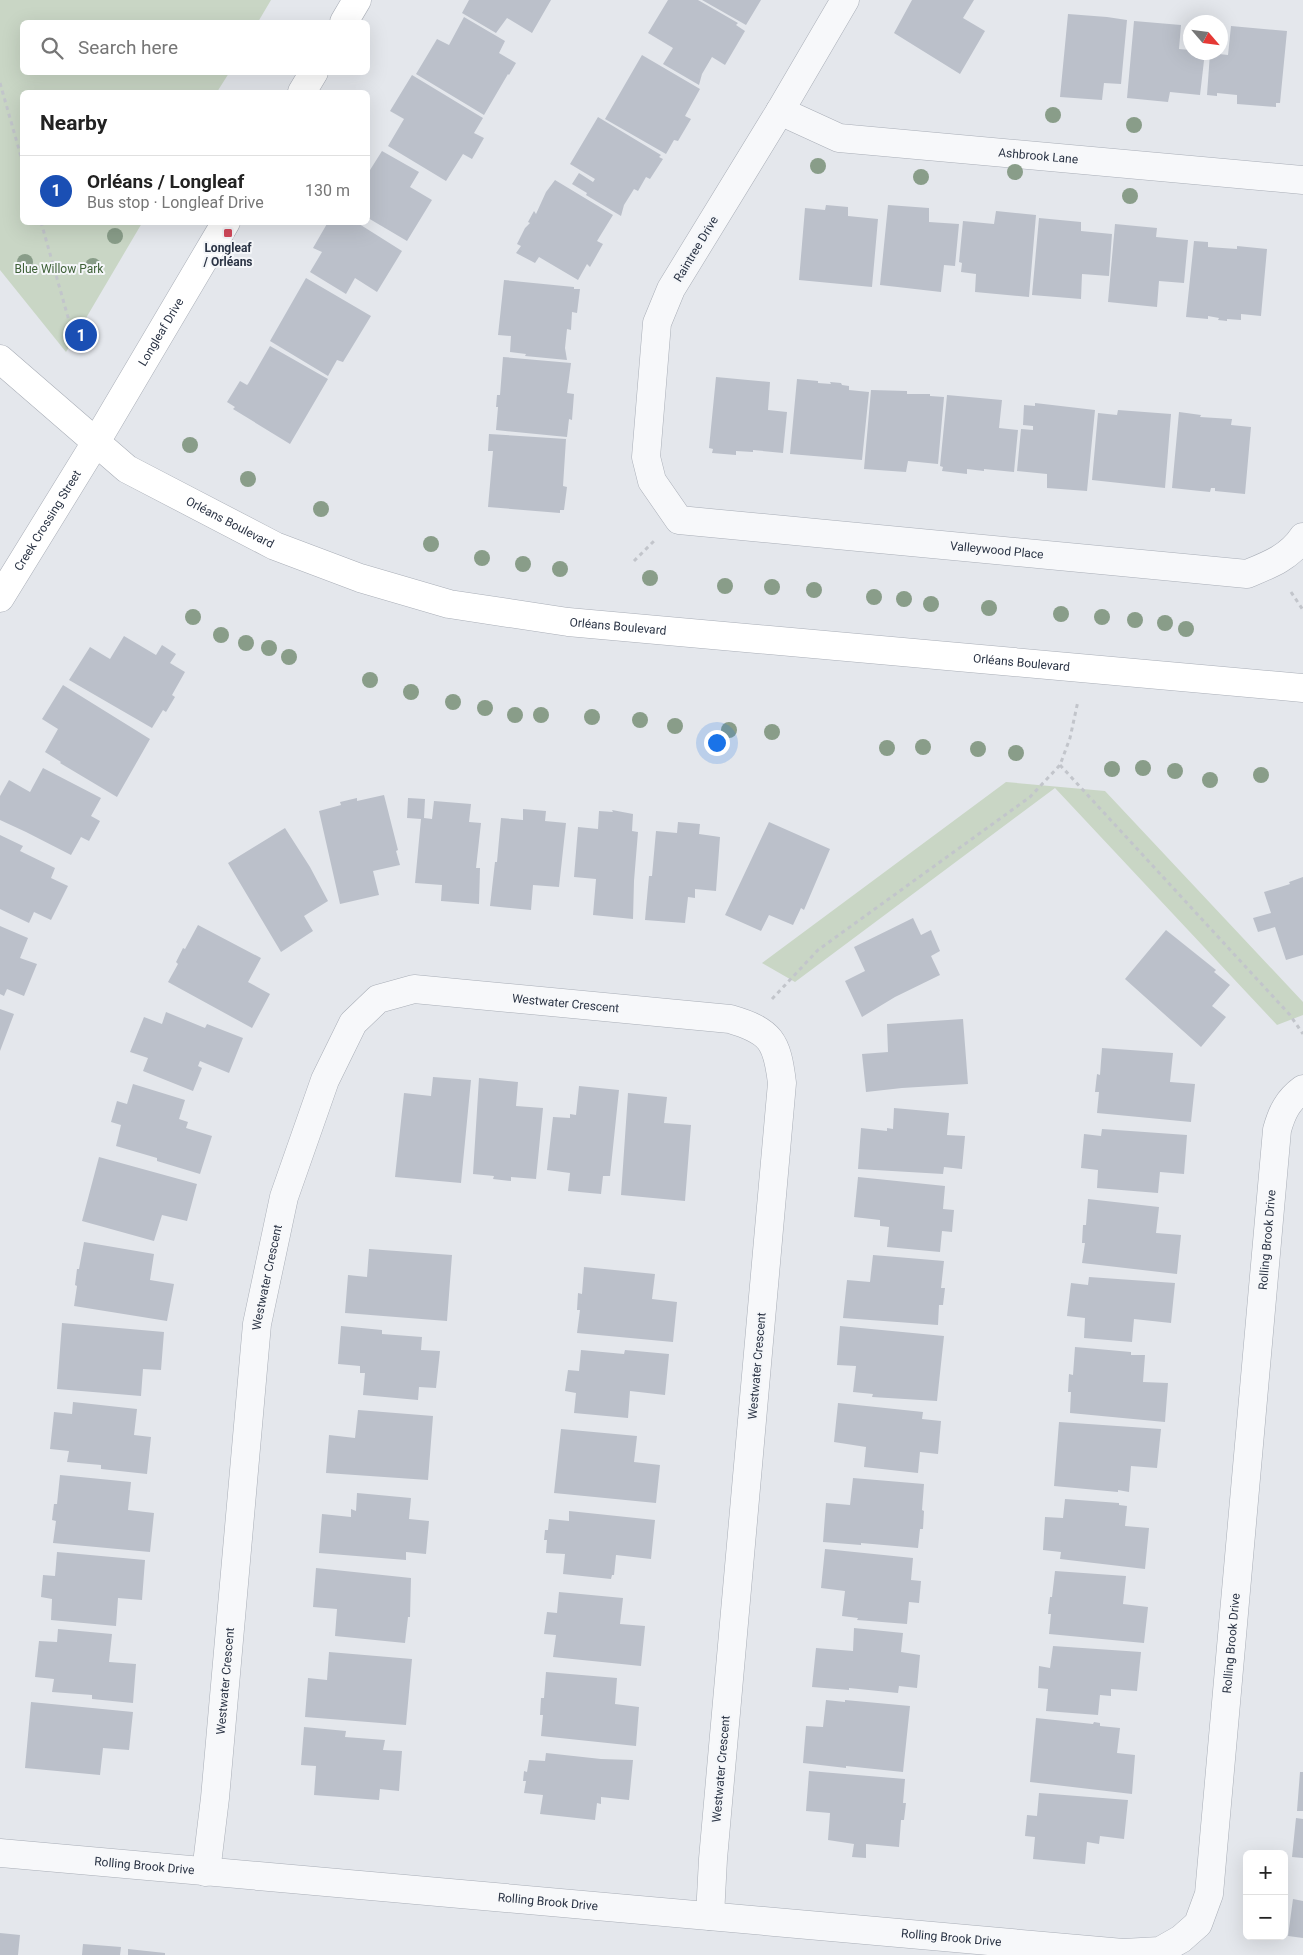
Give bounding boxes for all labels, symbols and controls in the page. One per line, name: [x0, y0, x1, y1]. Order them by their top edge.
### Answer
north arrow: [1183, 15, 1228, 60]
search box: [20, 20, 370, 75]
icon: search: [38, 34, 66, 62]
text: Search here: [78, 36, 178, 59]
text: Nearby: [40, 111, 107, 135]
street label: Ashbrook Lane: [998, 145, 1079, 167]
text: Orléans / Longleaf: [87, 170, 244, 193]
text: 1: [51, 181, 61, 200]
text: 130 m: [305, 181, 350, 200]
text: Bus stop · Longleaf Drive: [87, 193, 264, 212]
street label: Raintree Drive: [671, 214, 721, 284]
marker: Longleaf / Orléans: [222, 227, 234, 239]
place label: Longleaf / Orléans: [202, 241, 253, 269]
park label: Blue Willow Park: [15, 262, 104, 276]
street label: Longleaf Drive: [135, 295, 187, 369]
pin: 1: [65, 316, 97, 354]
street label: Creek Crossing Street: [11, 468, 84, 573]
street label: Orléans Boulevard: [184, 494, 276, 551]
street label: Valleywood Place: [949, 539, 1044, 562]
street label: Orléans Boulevard: [569, 615, 667, 638]
street label: Orléans Boulevard: [972, 651, 1070, 674]
your location: [704, 730, 730, 756]
street label: Westwater Crescent: [511, 991, 620, 1015]
street label: Rolling Brook Drive: [1256, 1189, 1279, 1291]
street label: Westwater Crescent: [249, 1223, 285, 1331]
street label: Westwater Crescent: [745, 1312, 769, 1420]
street label: Rolling Brook Drive: [1220, 1593, 1243, 1694]
street label: Westwater Crescent: [214, 1627, 237, 1735]
street label: Westwater Crescent: [709, 1715, 733, 1823]
map controls: [1243, 1850, 1288, 1940]
button: +: [1243, 1850, 1288, 1895]
street label: Rolling Brook Drive: [94, 1854, 195, 1877]
street label: Rolling Brook Drive: [497, 1890, 599, 1913]
button: −: [1243, 1895, 1288, 1940]
street label: Rolling Brook Drive: [901, 1926, 1002, 1949]

